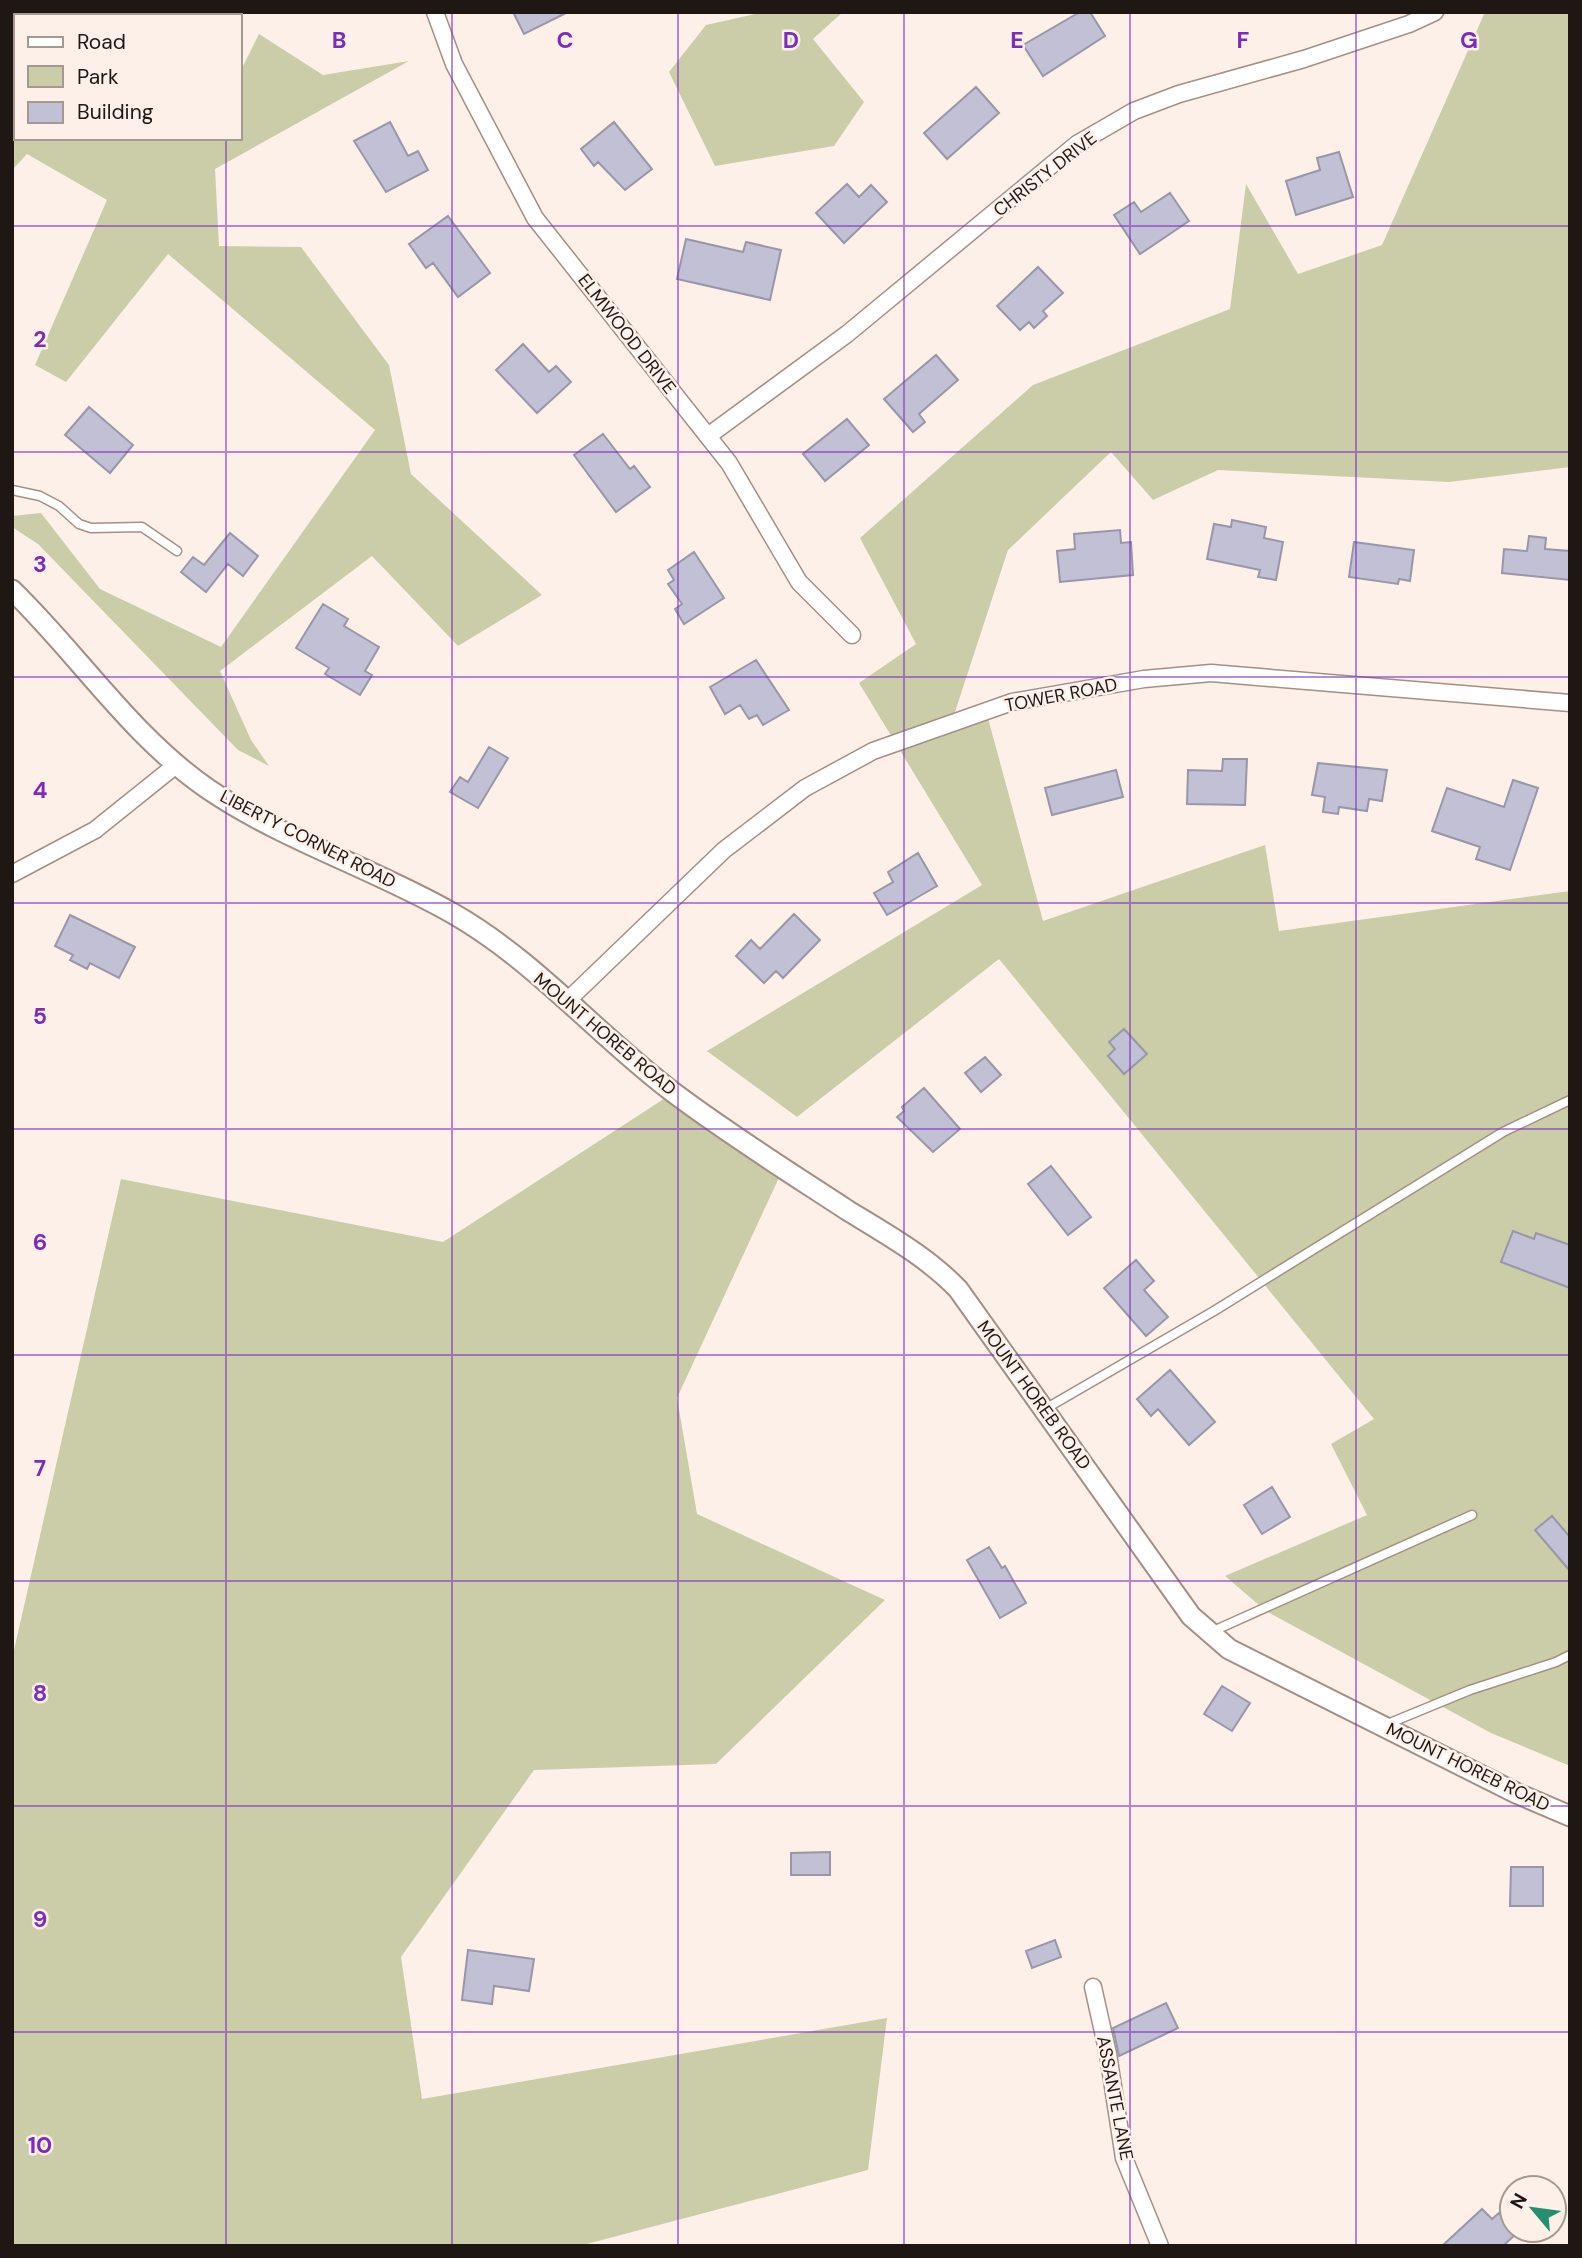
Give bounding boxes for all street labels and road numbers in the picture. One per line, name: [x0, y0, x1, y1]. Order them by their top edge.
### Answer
street label: CHRISTY DRIVE: [988, 126, 1102, 222]
street label: ELMWOOD DRIVE: [573, 269, 681, 399]
street label: TOWER ROAD: [1003, 672, 1119, 718]
street label: LIBERTY CORNER ROAD: [216, 784, 400, 894]
street label: MOUNT HOREB ROAD: [529, 967, 681, 1101]
street label: MOUNT HOREB ROAD: [972, 1316, 1096, 1474]
street label: MOUNT HOREB ROAD: [1382, 1717, 1554, 1817]
street label: ASSANTE LANE: [1091, 2034, 1139, 2162]

